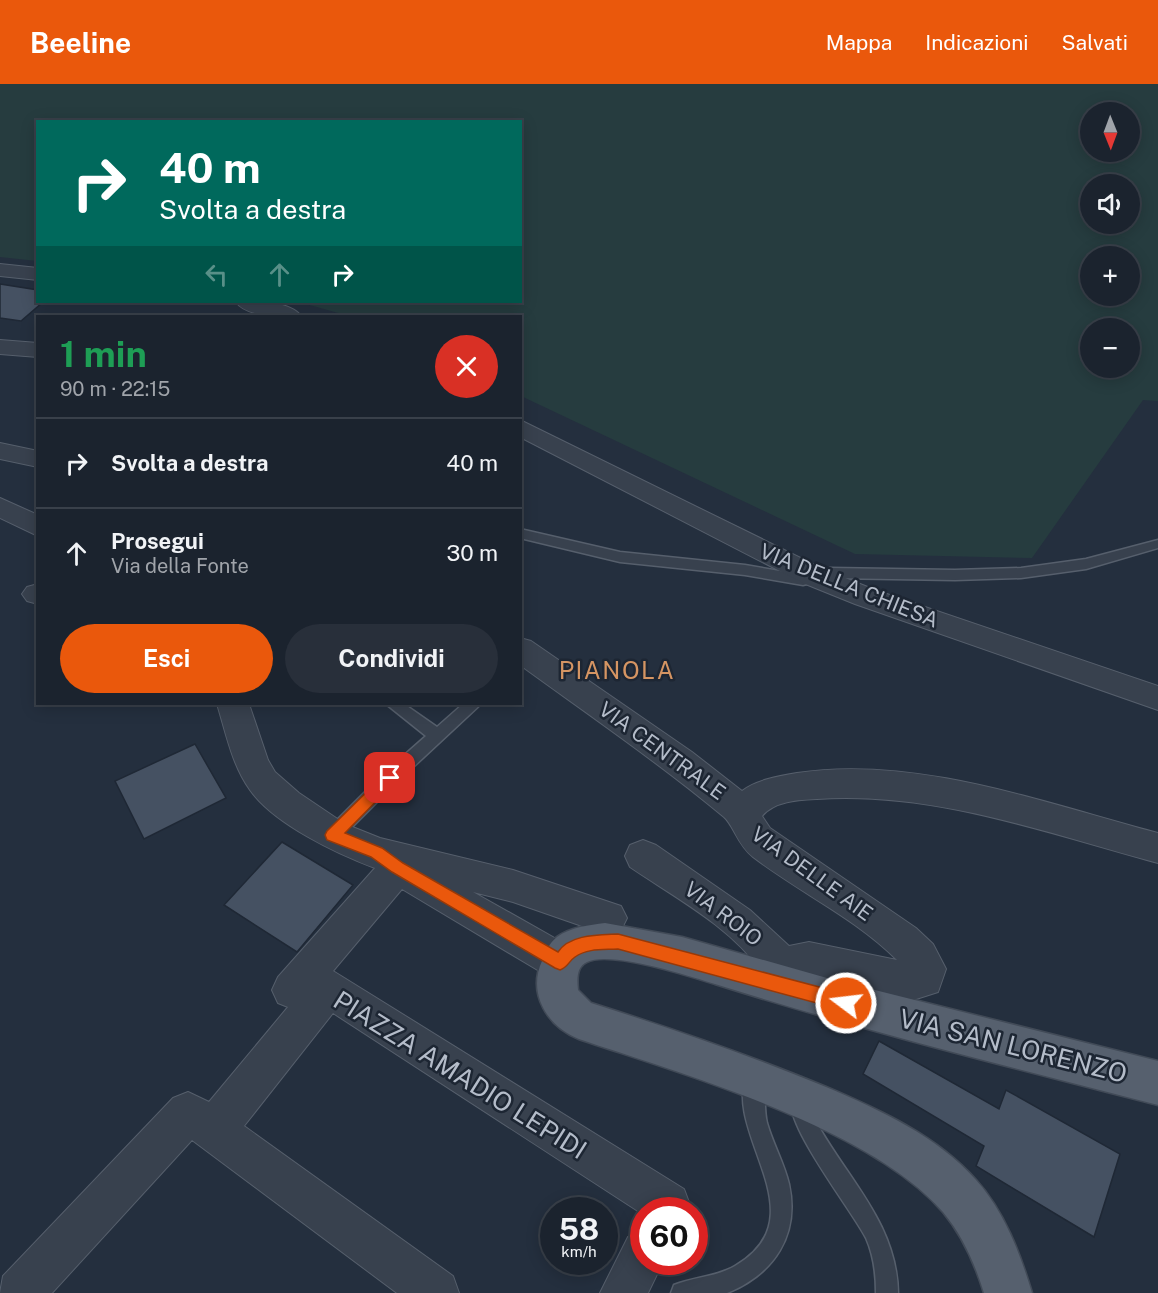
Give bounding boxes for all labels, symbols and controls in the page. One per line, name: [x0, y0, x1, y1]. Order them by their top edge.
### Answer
text: Beeline: [30, 26, 131, 59]
text: Mappa: [826, 30, 892, 55]
text: Indicazioni: [925, 30, 1029, 55]
text: Salvati: [1062, 30, 1128, 55]
north arrow: [1080, 102, 1140, 162]
map controls: [1080, 102, 1140, 378]
text: 40 m: [159, 143, 261, 192]
icon: right: [60, 144, 138, 222]
button: sound: [1080, 174, 1140, 234]
text: Svolta a destra: [159, 193, 346, 225]
button: +: [1080, 246, 1140, 306]
icon: left: [200, 258, 233, 291]
icon: ahead: [263, 258, 296, 291]
icon: right: [326, 258, 359, 291]
button: −: [1080, 318, 1140, 378]
text: 1 min: [60, 333, 147, 375]
button: close: [435, 335, 498, 398]
text: 90 m · 22:15: [60, 377, 170, 401]
icon: right: [60, 447, 93, 480]
text: Svolta a destra: [111, 450, 268, 476]
text: 40 m: [446, 450, 498, 476]
text: Prosegui: [111, 528, 204, 554]
icon: ahead: [60, 537, 93, 570]
street label: VIA DELLA CHIESA: [756, 538, 942, 633]
text: 30 m: [446, 540, 498, 566]
text: Via della Fonte: [111, 554, 249, 578]
button: Esci: [60, 624, 273, 693]
button: Condividi: [285, 624, 498, 693]
district label: PIANOLA: [559, 656, 675, 684]
street label: VIA CENTRALE: [594, 696, 730, 805]
pin: [364, 752, 415, 803]
icon: arrive: [373, 761, 406, 794]
street label: VIA DELLE AIE: [747, 821, 878, 926]
street label: VIA ROIO: [680, 876, 767, 951]
position arrow: [814, 971, 878, 1035]
street label: PIAZZA AMADIO LEPIDI: [328, 984, 592, 1165]
street label: VIA SAN LORENZO: [896, 1002, 1130, 1089]
speed limit sign: 60: [630, 1197, 708, 1275]
text: 58: [559, 1211, 599, 1247]
text: km/h: [561, 1243, 597, 1260]

